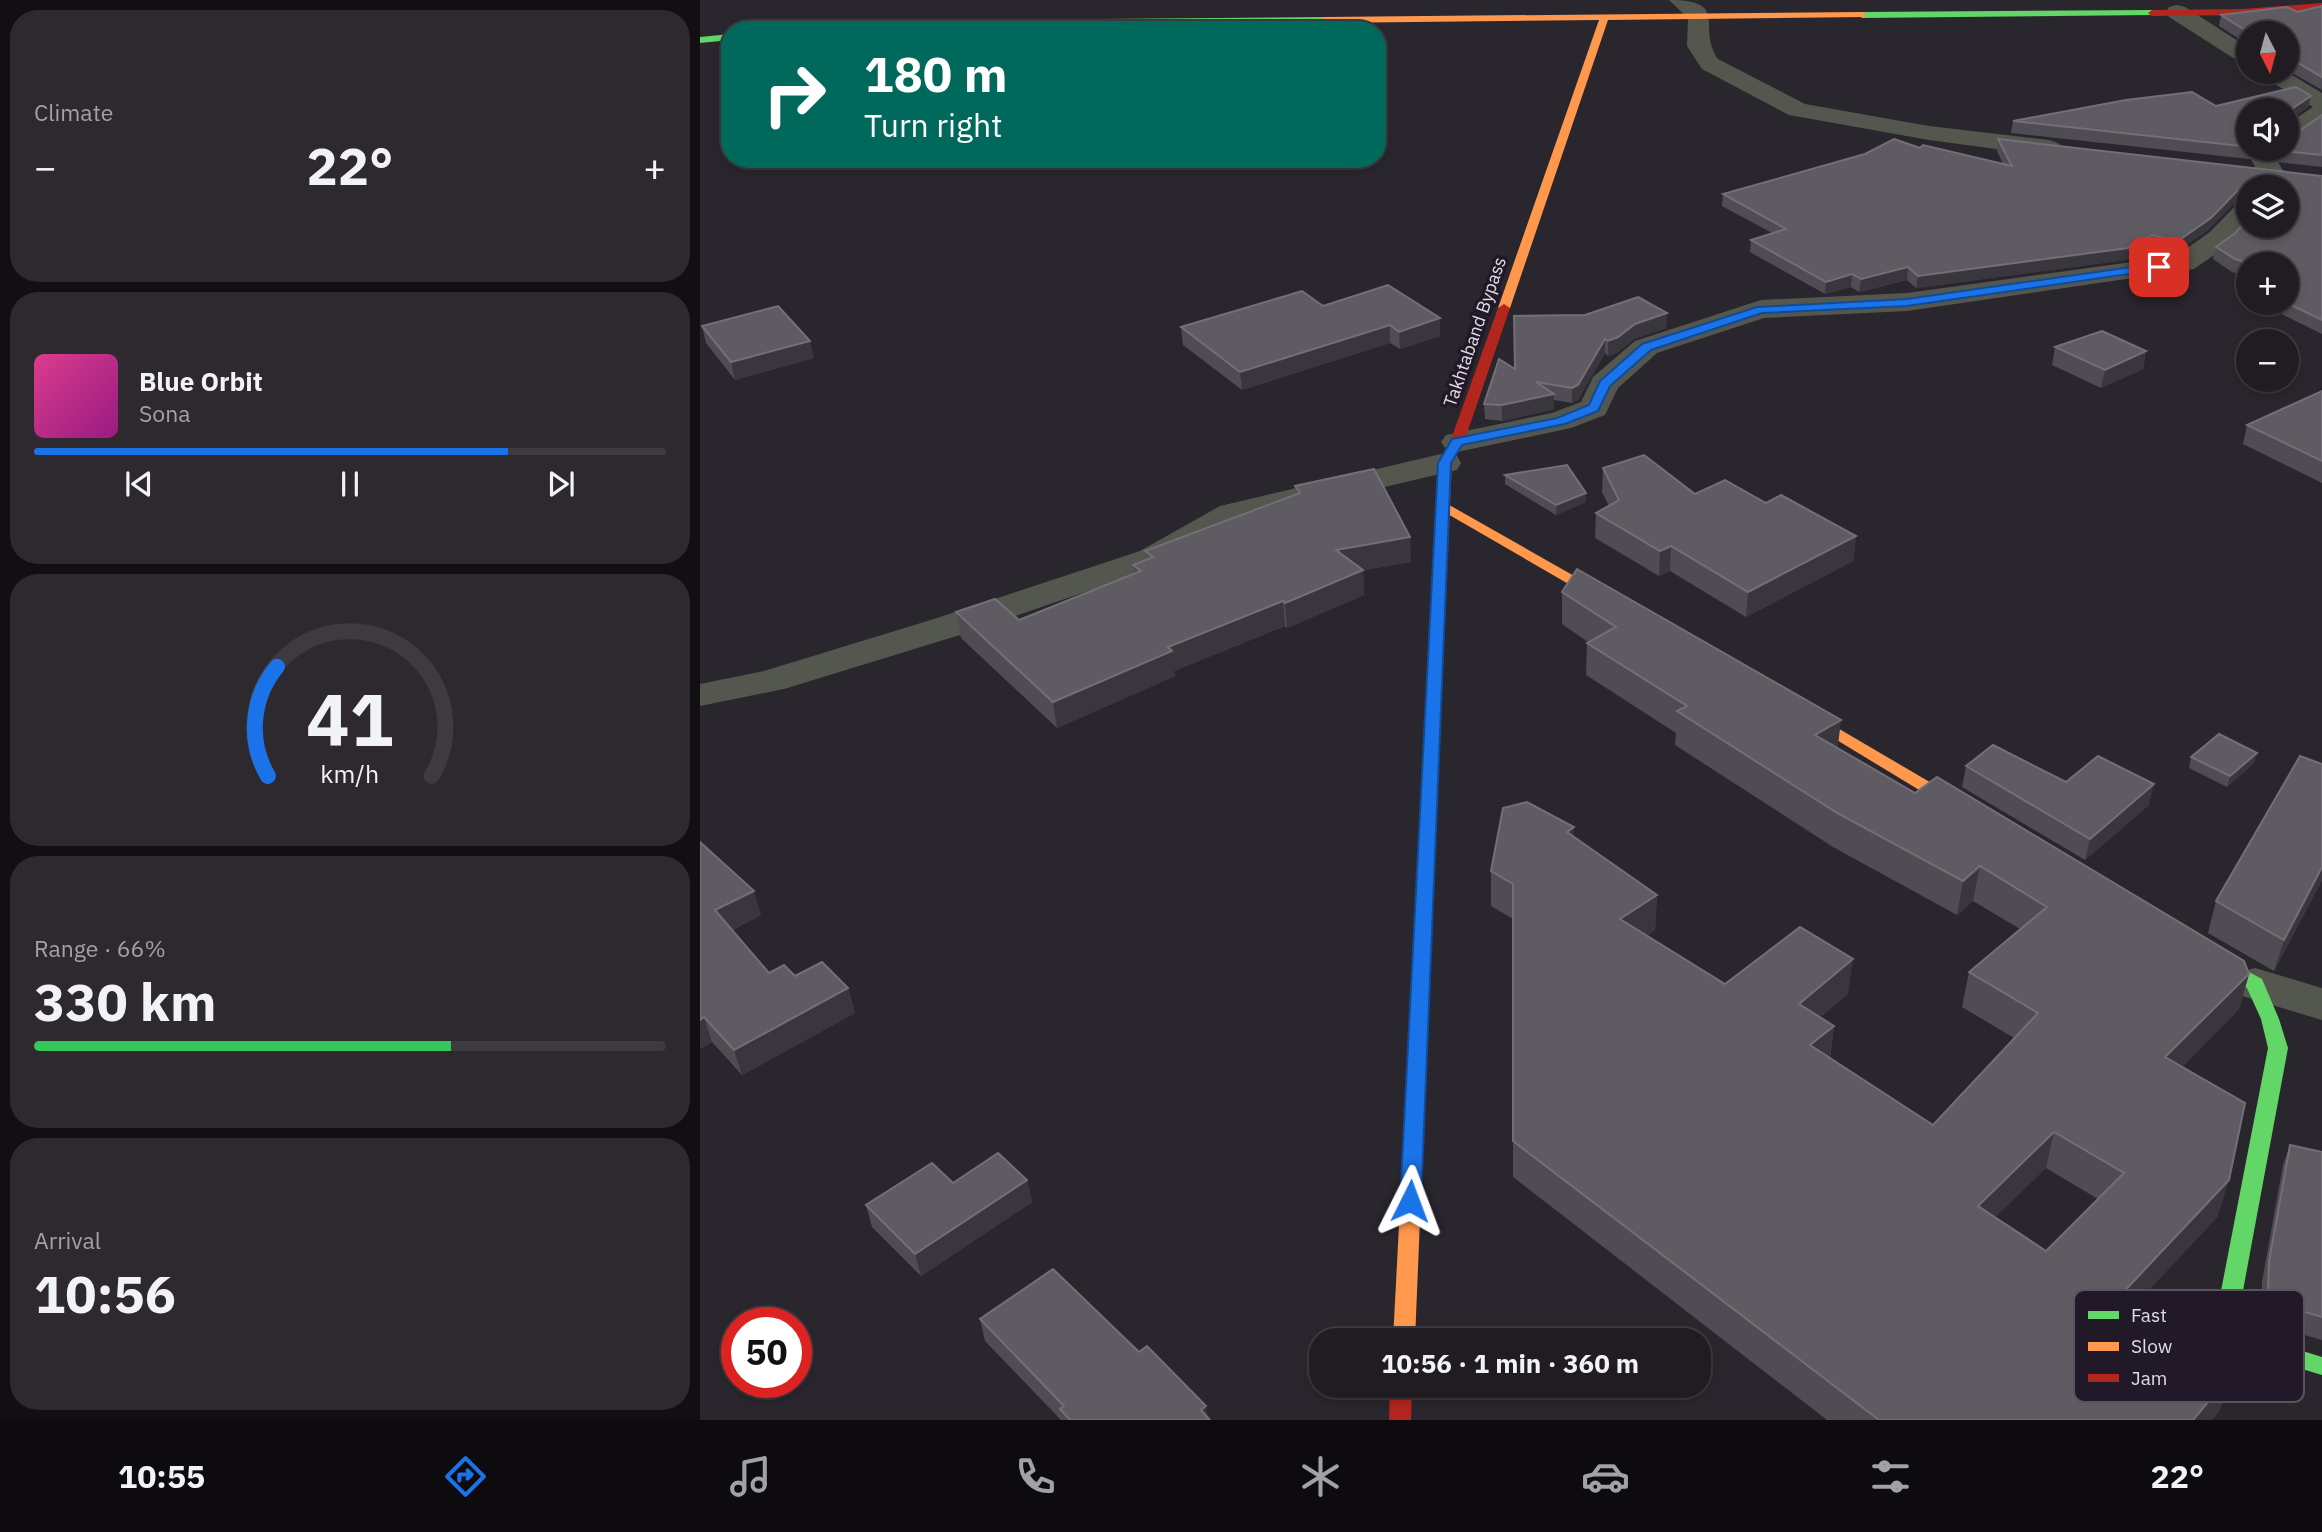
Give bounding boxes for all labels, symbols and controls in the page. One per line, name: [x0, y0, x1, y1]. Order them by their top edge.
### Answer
north arrow: [2236, 21, 2300, 84]
map controls: [2236, 21, 2299, 392]
text: 180 m: [864, 42, 1008, 105]
icon: right: [749, 49, 840, 140]
text: Climate: [34, 97, 113, 127]
button: sound: [2236, 98, 2299, 161]
text: Turn right: [864, 104, 1002, 146]
text: 22°: [307, 132, 393, 199]
text: −: [34, 142, 57, 191]
text: +: [643, 142, 666, 191]
button: layers: [2236, 175, 2299, 238]
pin: [2129, 237, 2189, 297]
icon: arrive: [2140, 248, 2178, 286]
button: +: [2236, 252, 2299, 315]
street label: Takhtaband Bypass: [1438, 254, 1511, 410]
button: −: [2236, 329, 2299, 392]
text: Blue Orbit: [139, 364, 263, 398]
text: Sona: [139, 398, 191, 428]
icon: previous: [120, 465, 158, 503]
icon: pause: [331, 465, 369, 503]
icon: next: [542, 465, 580, 503]
text: 41: [306, 671, 394, 766]
text: km/h: [321, 757, 379, 790]
text: Range · 66%: [34, 933, 166, 963]
text: 330 km: [34, 968, 216, 1035]
position arrow: [1373, 1164, 1447, 1238]
text: Arrival: [34, 1225, 101, 1255]
text: 10:56: [34, 1260, 176, 1327]
legend: [2074, 1290, 2304, 1402]
text: Fast: [2131, 1303, 2167, 1327]
speed limit sign: 50: [721, 1307, 812, 1398]
text: Slow: [2131, 1334, 2172, 1358]
text: 10:56 · 1 min · 360 m: [1381, 1346, 1639, 1380]
text: Jam: [2131, 1366, 2167, 1390]
icon: directions: [441, 1452, 490, 1501]
icon: music: [726, 1452, 775, 1501]
icon: phone: [1011, 1452, 1060, 1501]
icon: climate: [1296, 1452, 1345, 1501]
icon: car: [1581, 1452, 1630, 1501]
icon: filters: [1866, 1452, 1915, 1501]
text: 10:55: [118, 1455, 205, 1497]
text: 22°: [2151, 1455, 2204, 1497]

